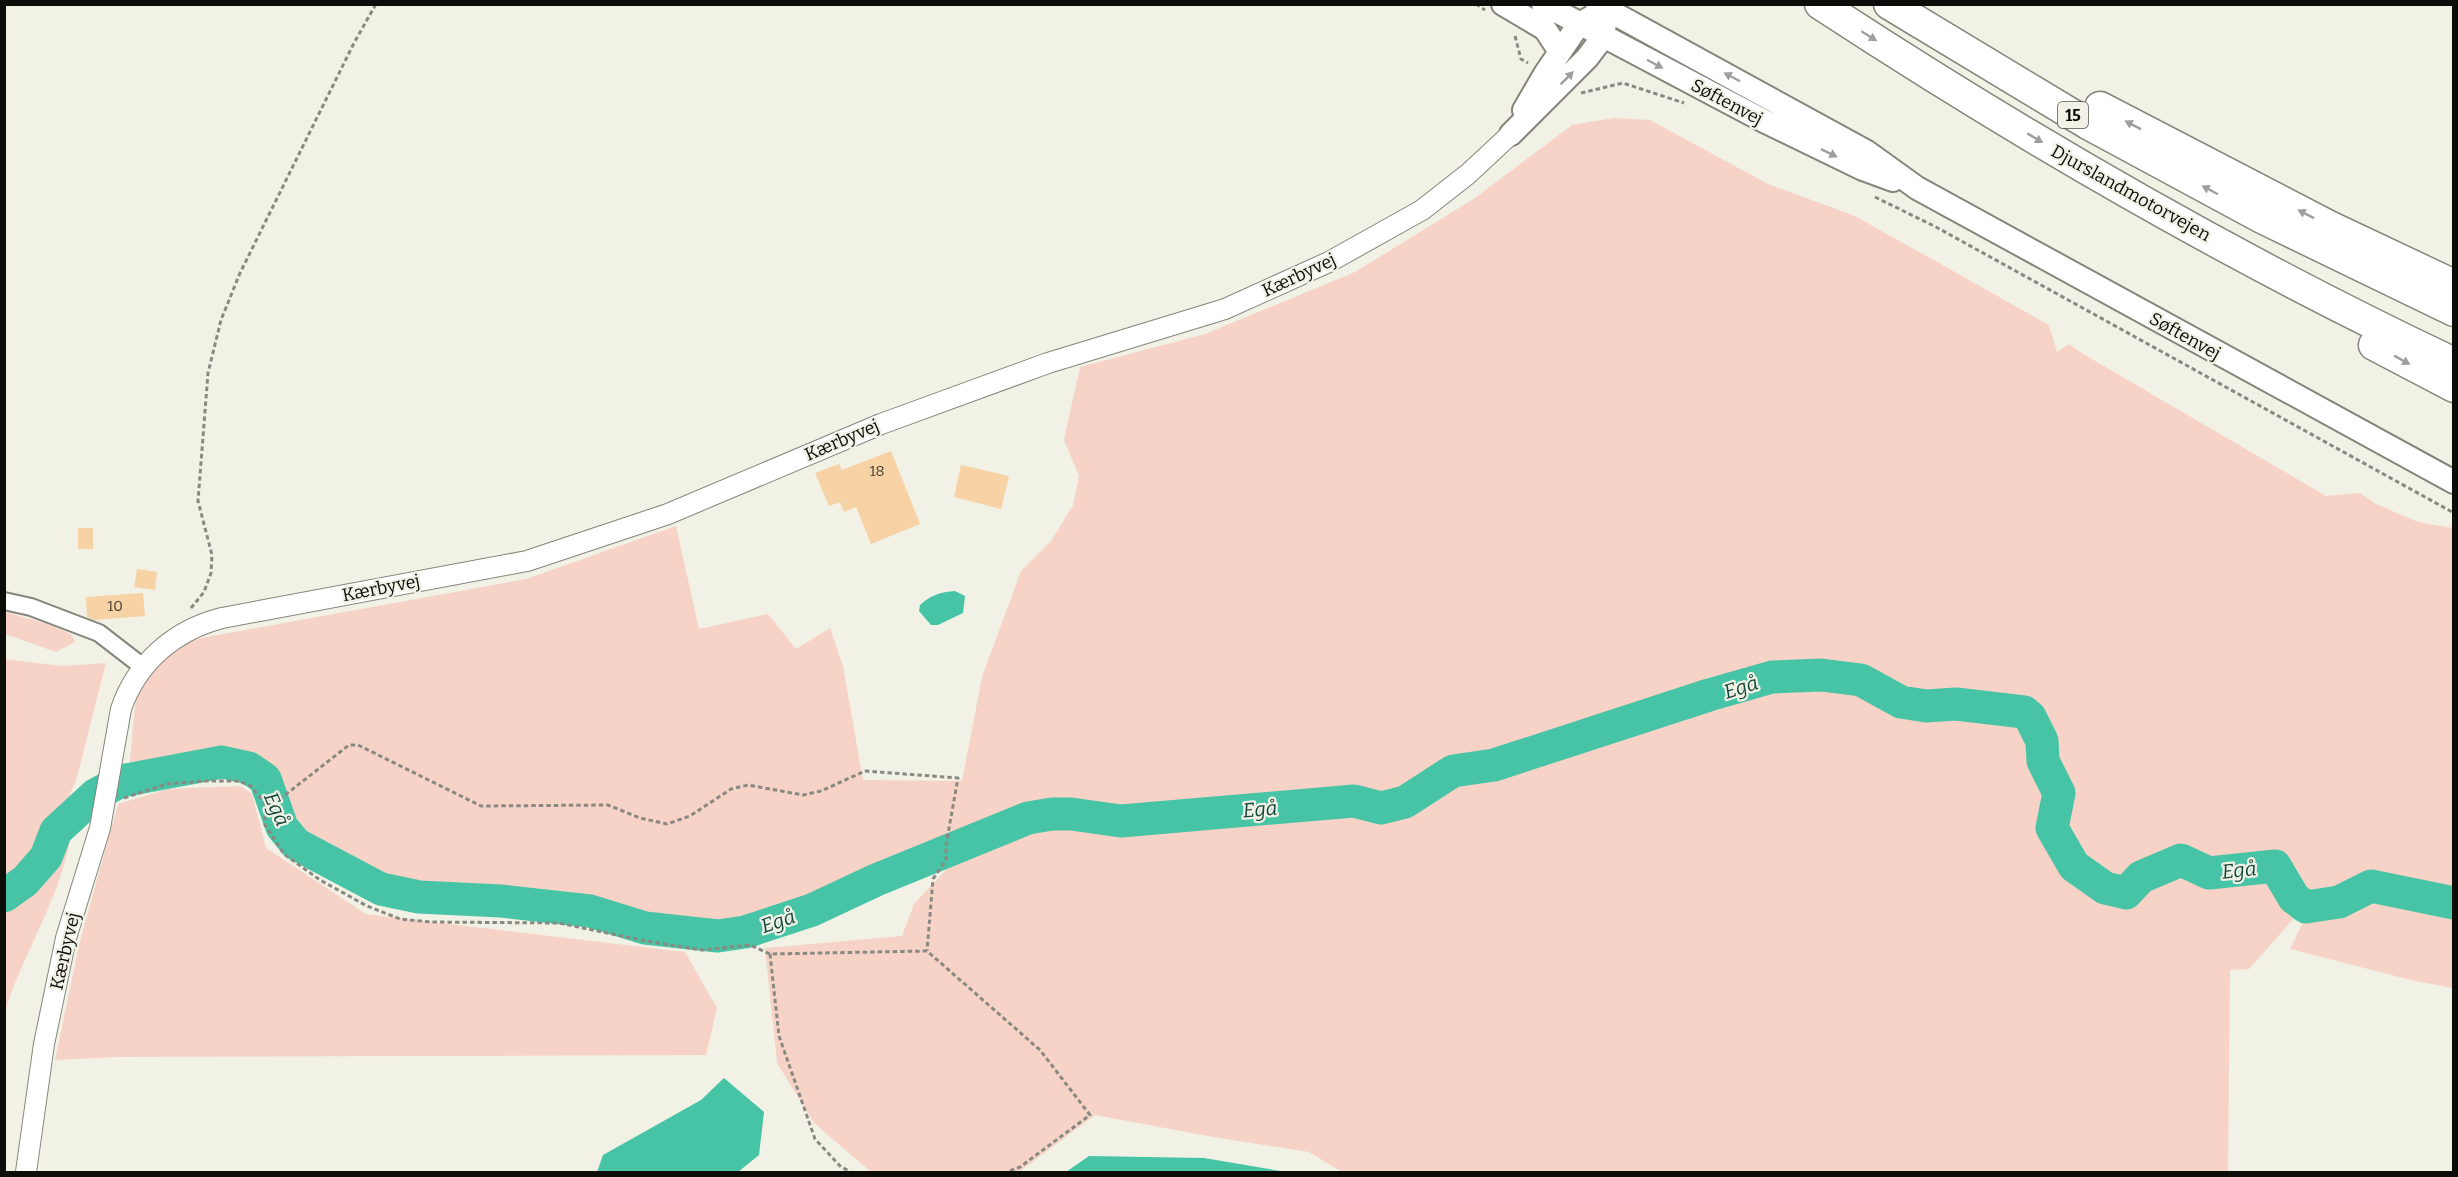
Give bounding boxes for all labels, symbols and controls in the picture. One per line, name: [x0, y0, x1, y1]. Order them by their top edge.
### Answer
one-way arrow: [1861, 30, 1877, 41]
one-way arrow: [1647, 59, 1664, 69]
one-way arrow: [1560, 71, 1574, 85]
one-way arrow: [1723, 72, 1740, 82]
street label: Søftenvej: [1687, 74, 1767, 130]
road number: 15: [2058, 102, 2088, 128]
one-way arrow: [2124, 120, 2141, 130]
one-way arrow: [2027, 133, 2043, 144]
street label: Djurslandmotorvejen: [2047, 140, 2215, 246]
one-way arrow: [1820, 148, 1837, 157]
one-way arrow: [2202, 185, 2218, 196]
one-way arrow: [2297, 210, 2315, 220]
street label: Kærbyvej: [1259, 248, 1339, 302]
street label: Søftenvej: [2146, 307, 2224, 365]
one-way arrow: [2394, 355, 2411, 365]
street label: Kærbyvej: [801, 414, 883, 466]
house number: 18: [869, 462, 885, 480]
street label: Kærbyvej: [340, 570, 422, 606]
house number: 10: [107, 597, 123, 615]
water label: Egå: [1721, 670, 1761, 704]
water label: Egå: [259, 788, 295, 830]
water label: Egå: [1242, 796, 1278, 822]
water label: Egå: [2220, 856, 2258, 884]
water label: Egå: [758, 904, 798, 938]
street label: Kærbyvej: [45, 910, 85, 992]

